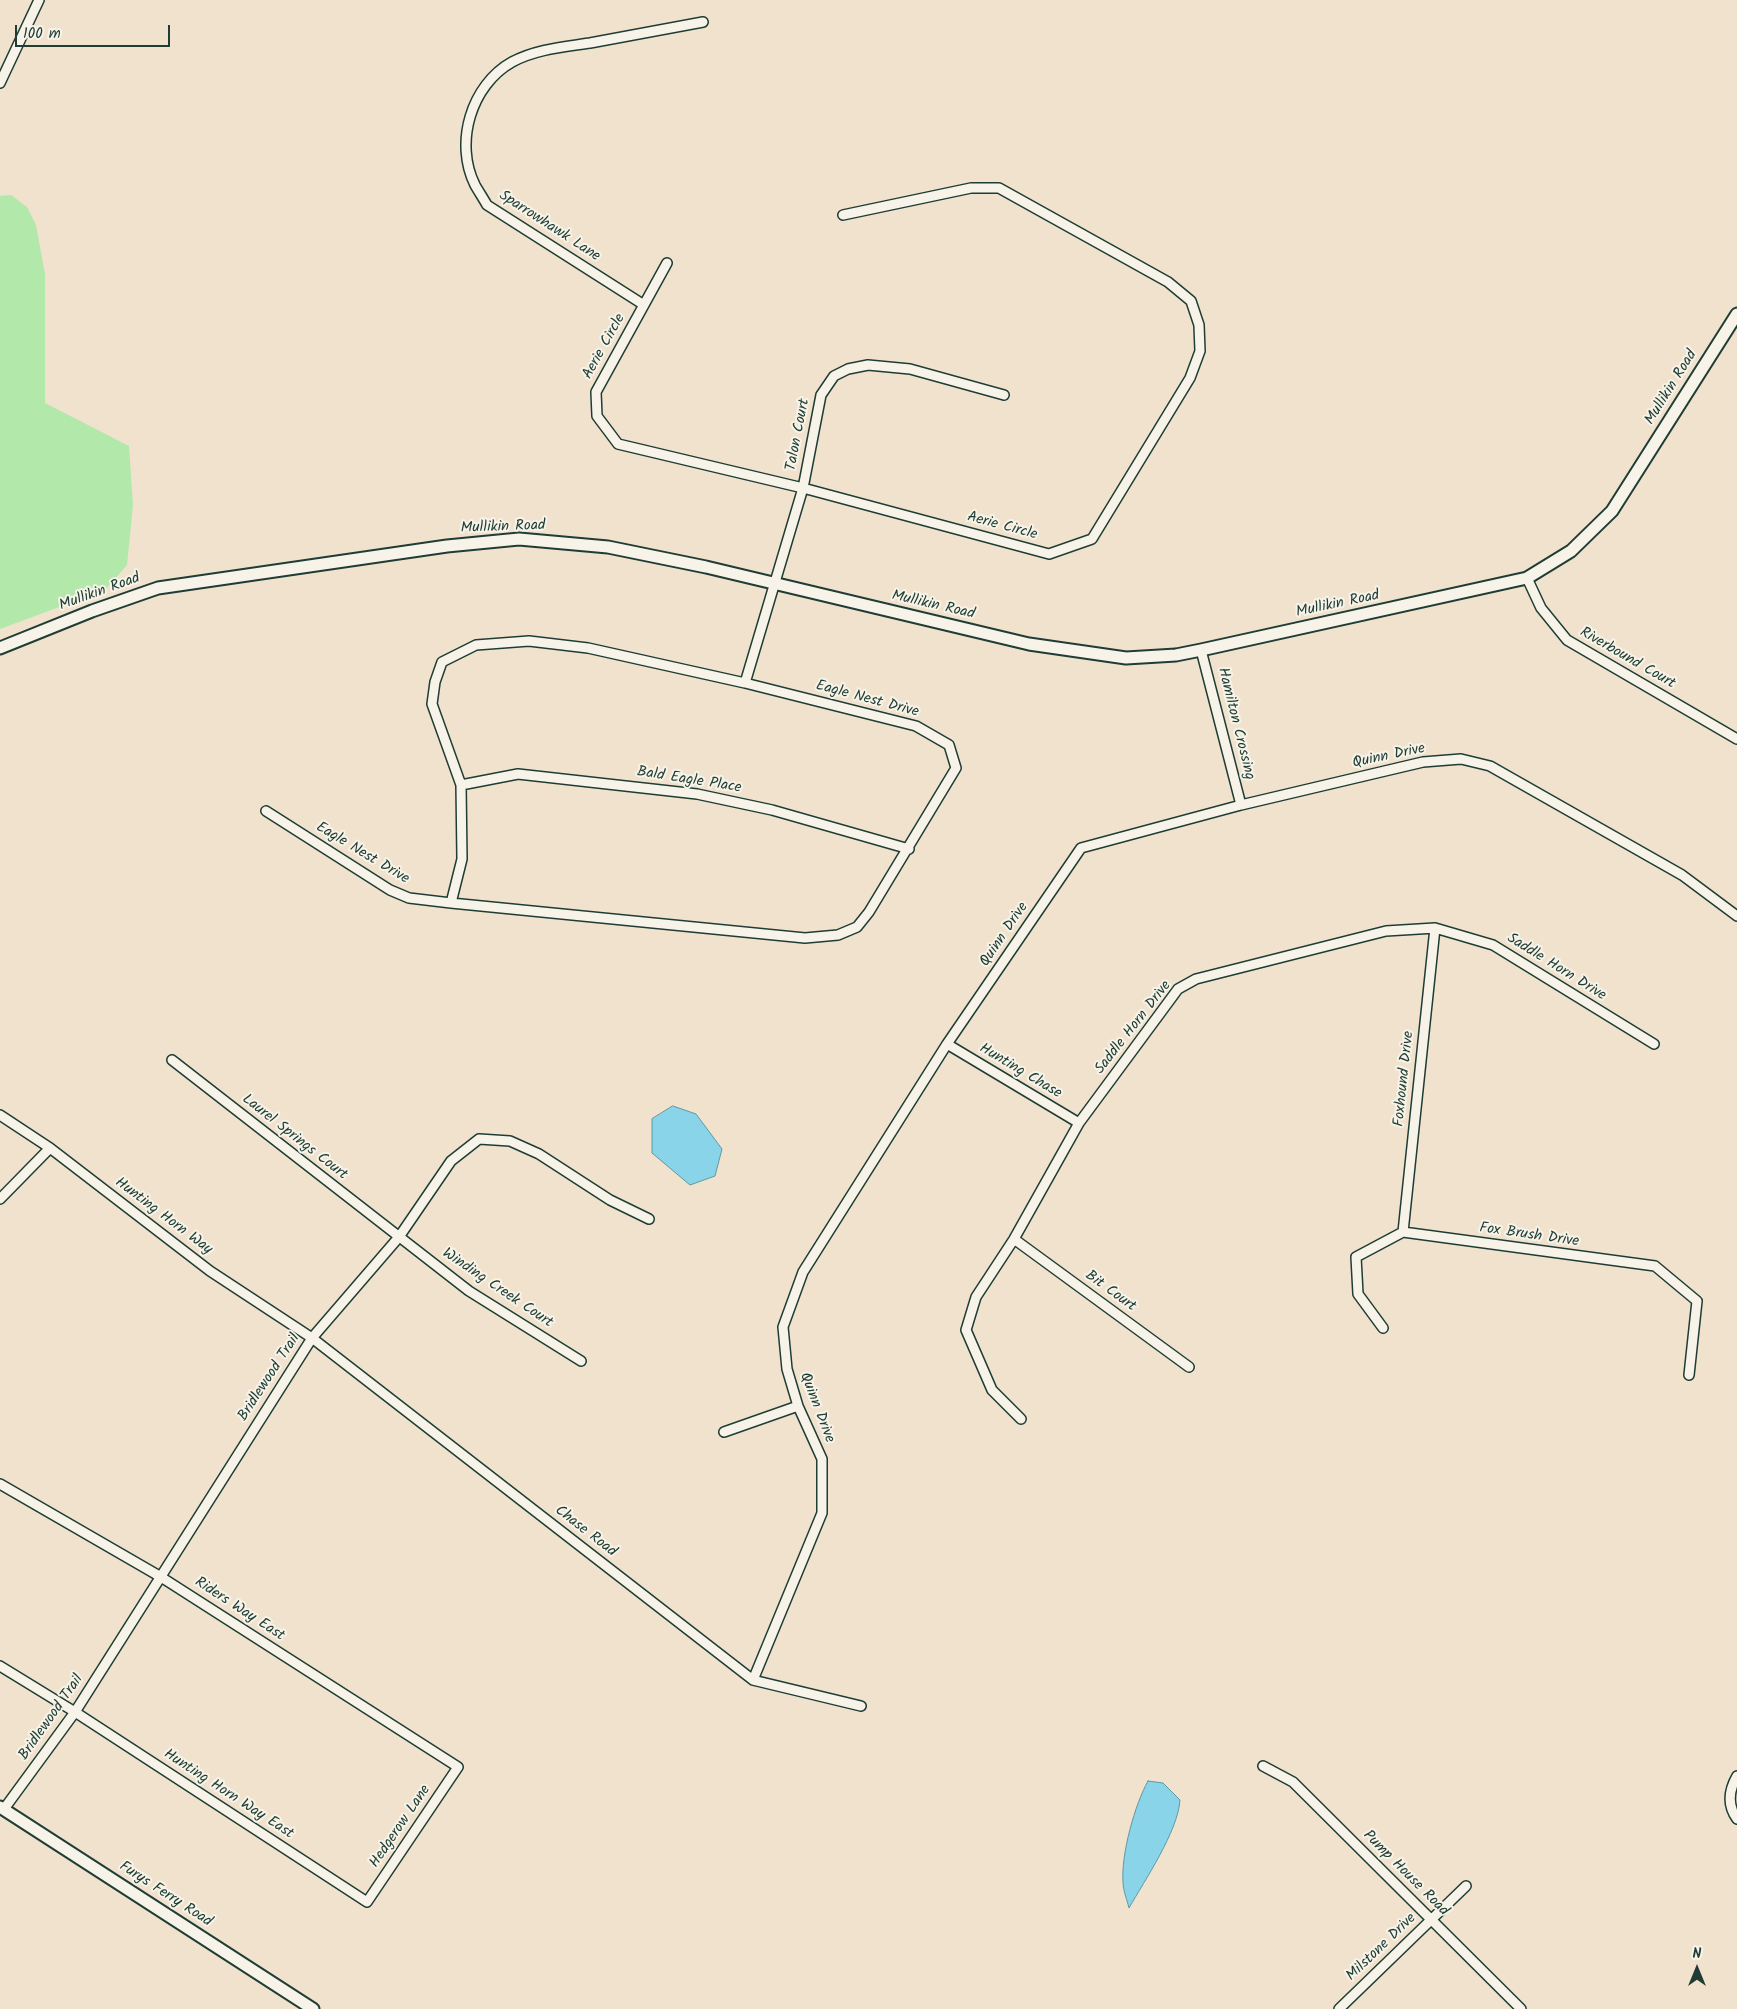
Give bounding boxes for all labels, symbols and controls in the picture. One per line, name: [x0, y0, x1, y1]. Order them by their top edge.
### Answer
scale bar: [18, 15, 172, 47]
text: 100 m: [23, 22, 61, 46]
street label: Sparrowhawk Lane: [495, 188, 603, 266]
street label: Aerie Circle: [580, 311, 630, 383]
street label: Mullikin Road: [1642, 347, 1702, 429]
street label: Talon Court: [783, 397, 815, 473]
street label: Aerie Circle: [965, 509, 1039, 545]
street label: Mullikin Road: [460, 518, 546, 538]
street label: Mullikin Road: [57, 570, 143, 616]
street label: Mullikin Road: [1295, 587, 1381, 623]
street label: Mullikin Road: [890, 588, 976, 624]
street label: Riverbound Court: [1576, 624, 1678, 694]
street label: Hamilton Crossing: [1212, 666, 1258, 782]
street label: Eagle Nest Drive: [814, 678, 920, 722]
street label: Quinn Drive: [1351, 741, 1427, 773]
street label: Bald Eagle Place: [636, 764, 742, 798]
street label: Eagle Nest Drive: [312, 819, 412, 889]
street label: Quinn Drive: [977, 899, 1033, 971]
street label: Saddle Horn Drive: [1503, 930, 1609, 1006]
street label: Saddle Horn Drive: [1092, 978, 1176, 1078]
street label: Foxhound Drive: [1391, 1030, 1419, 1128]
street label: Hunting Chase: [976, 1040, 1064, 1104]
street label: Laurel Springs Court: [238, 1091, 350, 1185]
street label: Hunting Horn Way: [111, 1174, 215, 1260]
street label: Fox Brush Drive: [1478, 1220, 1580, 1252]
street label: Winding Creek Court: [438, 1245, 556, 1333]
street label: Bit Court: [1081, 1267, 1139, 1317]
street label: Bridlewood Trail: [235, 1331, 305, 1425]
street label: Quinn Drive: [794, 1370, 838, 1446]
street label: Chase Road: [551, 1502, 619, 1562]
street label: Riders Way East: [191, 1574, 287, 1646]
street label: Bridlewood Trail: [16, 1672, 88, 1764]
street label: Hunting Horn Way East: [160, 1746, 296, 1844]
street label: Hedgerow Lane: [367, 1782, 435, 1872]
street label: Pump House Road: [1358, 1827, 1452, 1921]
street label: Furys Ferry Road: [115, 1858, 215, 1932]
street label: Milstone Drive: [1343, 1910, 1421, 1986]
text: N: [1693, 1943, 1701, 1965]
north arrow: [1672, 1944, 1722, 1994]

